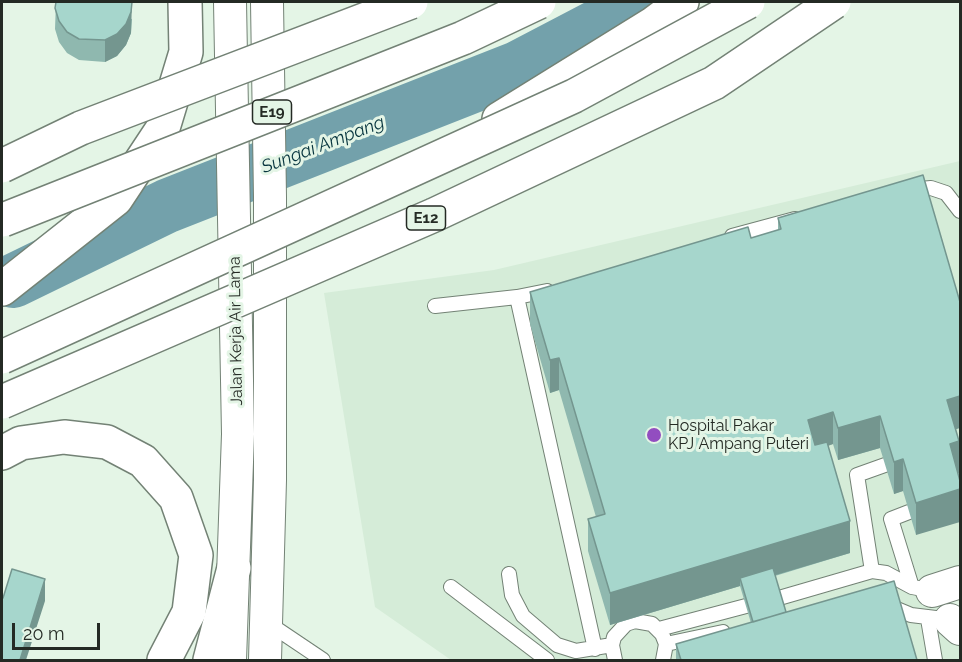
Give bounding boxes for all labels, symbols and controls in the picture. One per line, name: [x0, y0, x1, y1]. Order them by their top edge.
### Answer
road number: E19: [252, 100, 292, 124]
water label: Sungai Ampang: [258, 112, 388, 178]
road number: E12: [406, 206, 446, 230]
street label: Jalan Kerja Air Lama: [225, 256, 247, 406]
place label: Hospital Pakar KPJ Ampang Puteri: [668, 416, 809, 454]
marker: Hospital Pakar KPJ Ampang Puteri: [645, 426, 663, 444]
scale bar: [15, 611, 104, 649]
text: 20 m: [23, 623, 65, 644]

